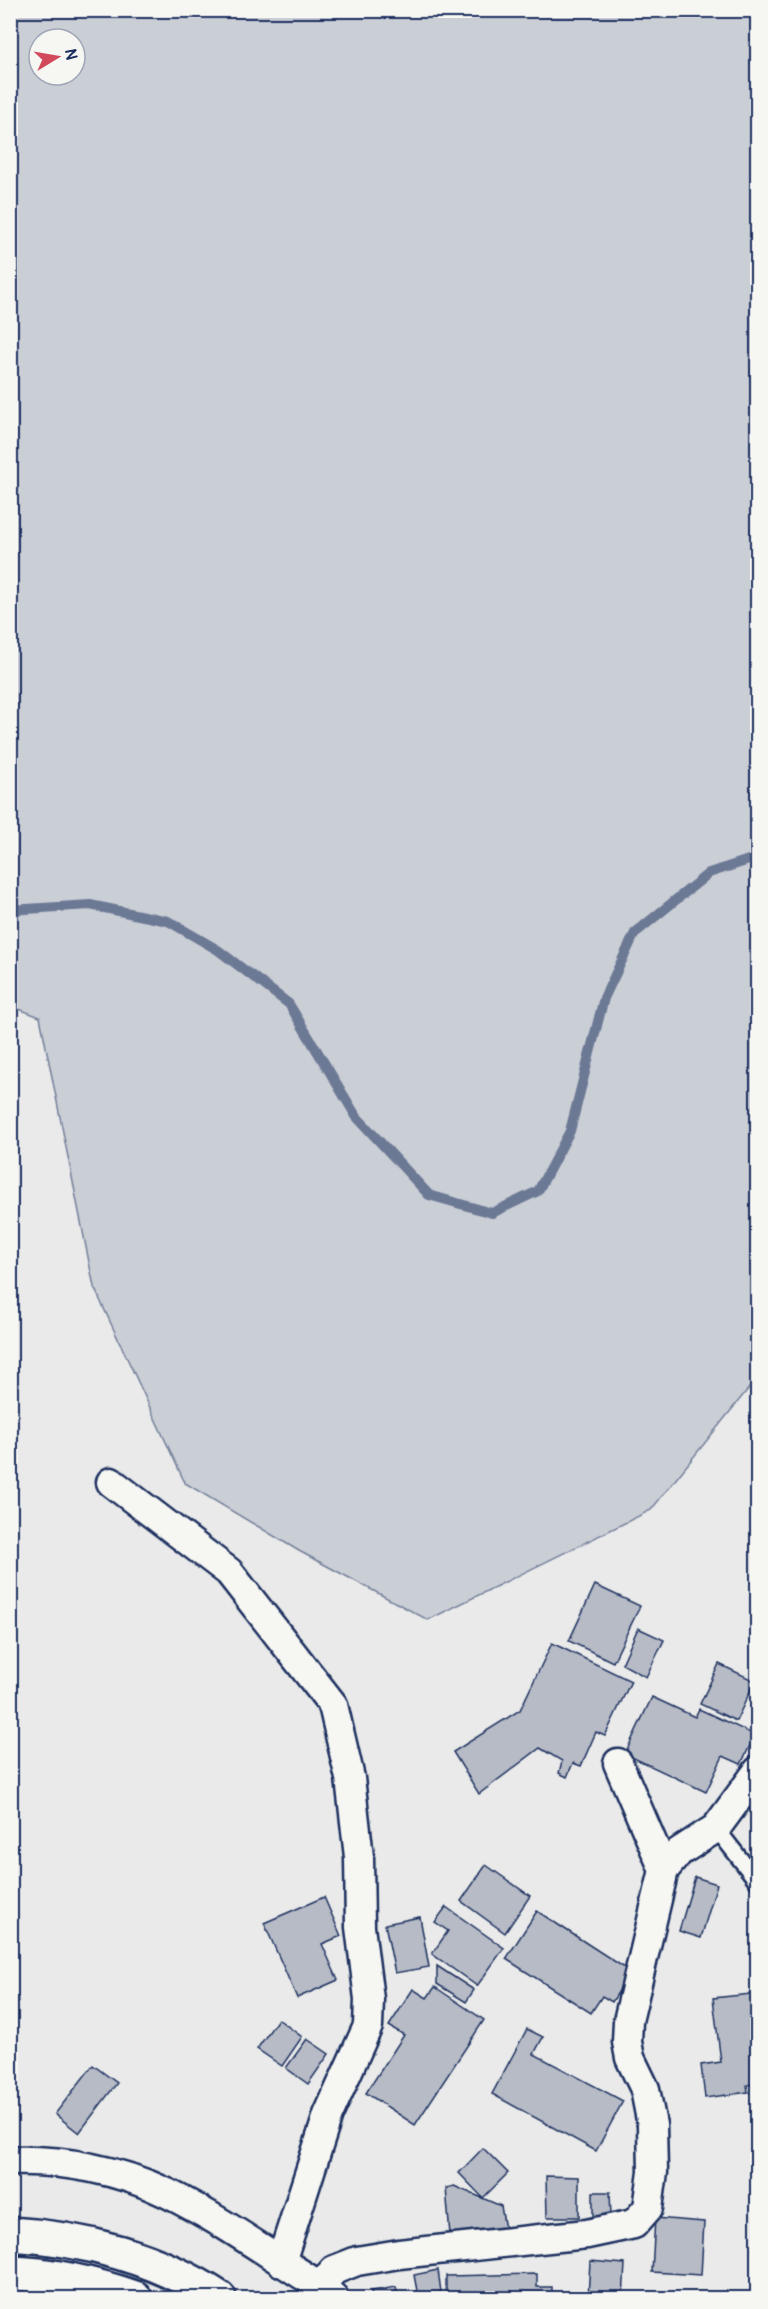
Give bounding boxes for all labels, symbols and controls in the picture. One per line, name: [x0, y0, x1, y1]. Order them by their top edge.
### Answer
north arrow: [27, 27, 87, 87]
text: N: [60, 47, 82, 62]

